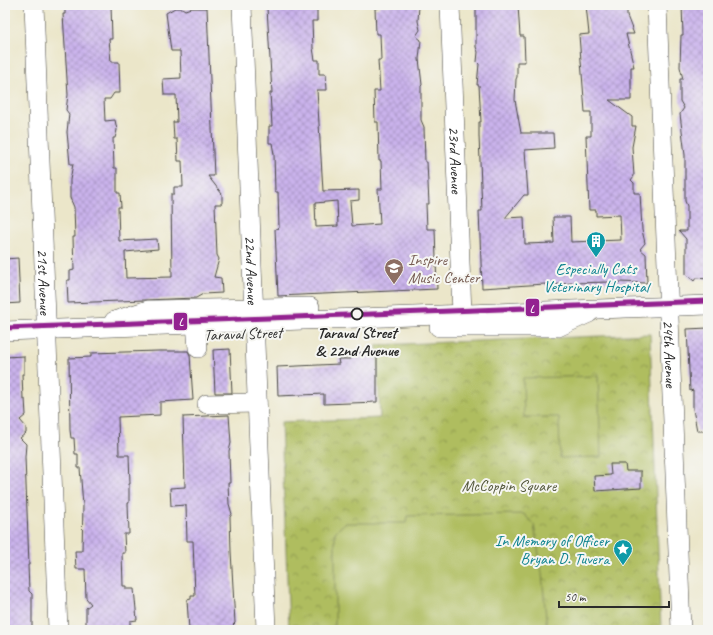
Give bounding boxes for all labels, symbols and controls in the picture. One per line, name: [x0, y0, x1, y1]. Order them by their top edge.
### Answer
street label: 23rd Avenue: [444, 126, 466, 196]
building icon: Especially Cats Veterinary Hospital: [585, 230, 607, 258]
street label: 22nd Avenue: [240, 235, 263, 306]
street label: 21st Avenue: [32, 249, 55, 317]
place label: Inspire Music Center: [408, 250, 481, 288]
school or university icon: Inspire Music Center: [383, 257, 405, 285]
place label: Especially Cats Veterinary Hospital: [543, 259, 652, 297]
line badge: L: [525, 298, 540, 317]
text: L: [530, 301, 536, 315]
marker: Taraval Street & 22nd Avenue: [350, 307, 364, 321]
line badge: L: [173, 312, 188, 331]
text: L: [179, 314, 185, 328]
street label: 24th Avenue: [658, 320, 681, 390]
street label: Taraval Street: [204, 323, 285, 345]
place label: Taraval Street & 22nd Avenue: [316, 323, 400, 361]
park label: McCoppin Square: [462, 476, 558, 496]
place label: In Memory of Officer Bryan D. Tuvera: [495, 531, 611, 569]
place icon: In Memory of Officer Bryan D. Tuvera: [612, 538, 634, 566]
scale bar: [559, 583, 669, 609]
text: 50 m: [565, 589, 587, 605]

